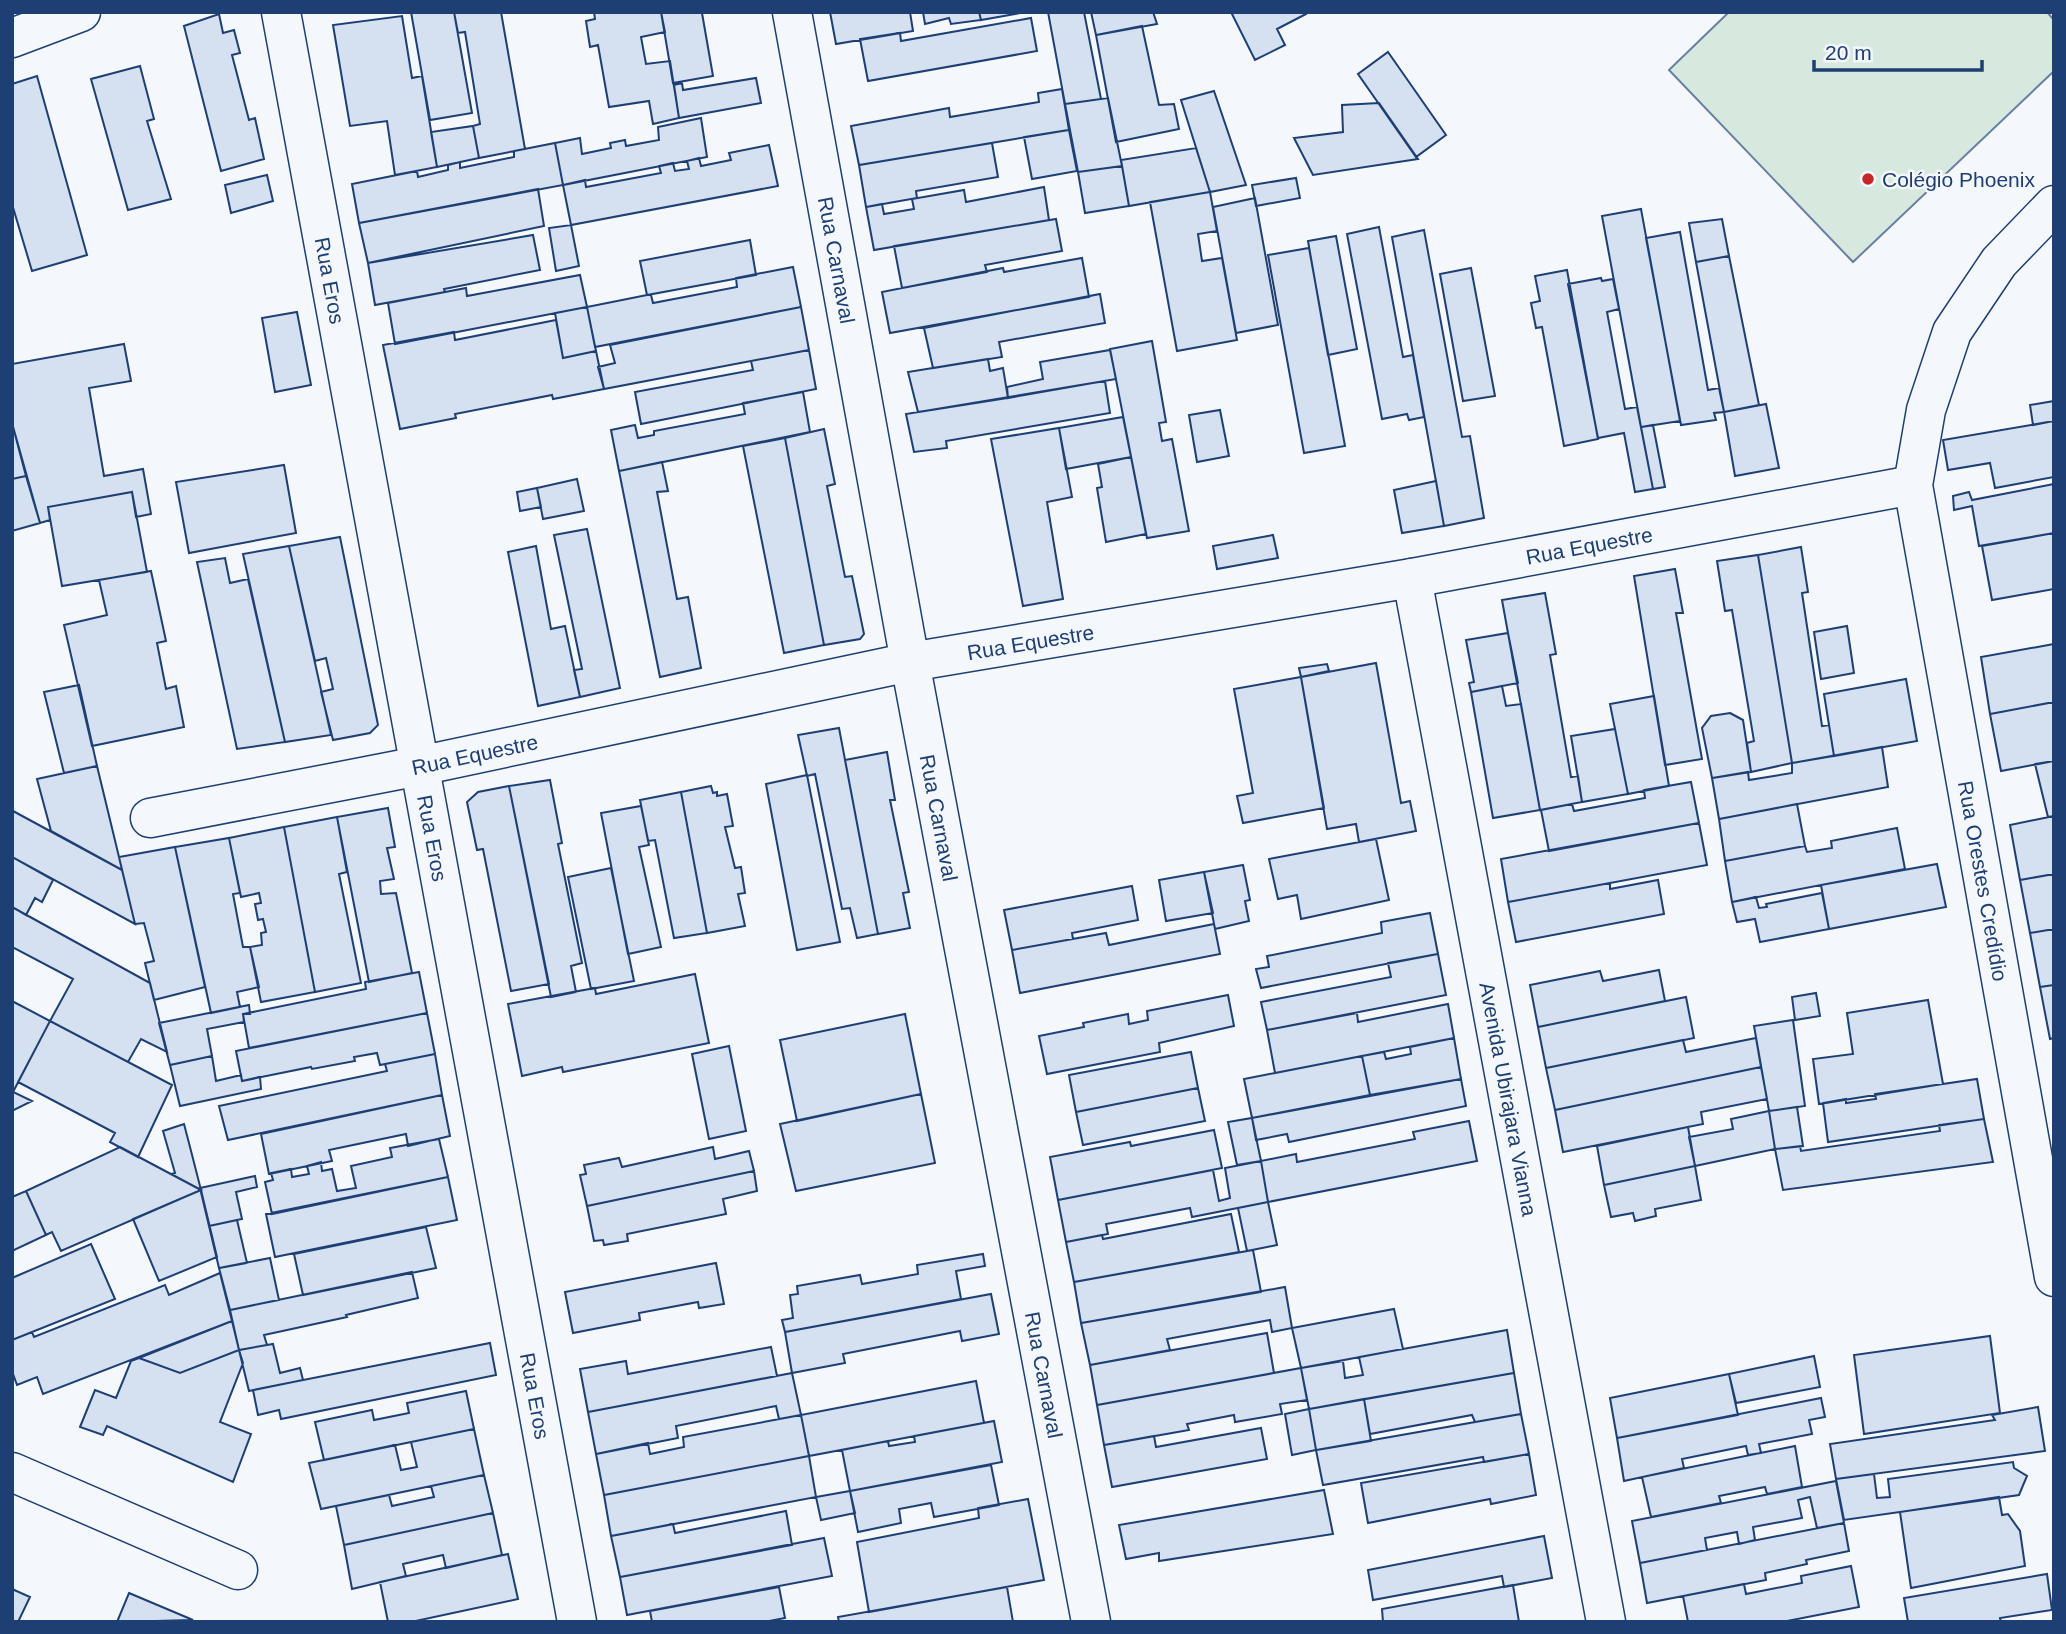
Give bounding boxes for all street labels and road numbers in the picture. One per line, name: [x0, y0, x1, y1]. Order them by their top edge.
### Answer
street label: Rua Carnaval: [814, 195, 860, 325]
street label: Rua Eros: [311, 235, 350, 326]
street label: Rua Equestre: [1524, 522, 1654, 568]
street label: Rua Equestre: [965, 620, 1096, 664]
street label: Rua Equestre: [410, 730, 540, 779]
street label: Rua Carnaval: [916, 752, 963, 883]
street label: Rua Orestes Credídio: [1954, 779, 2013, 983]
street label: Rua Eros: [414, 793, 452, 883]
street label: Avenida Ubirajara Vianna: [1476, 980, 1542, 1218]
street label: Rua Carnaval: [1021, 1310, 1068, 1440]
street label: Rua Eros: [516, 1351, 555, 1441]

